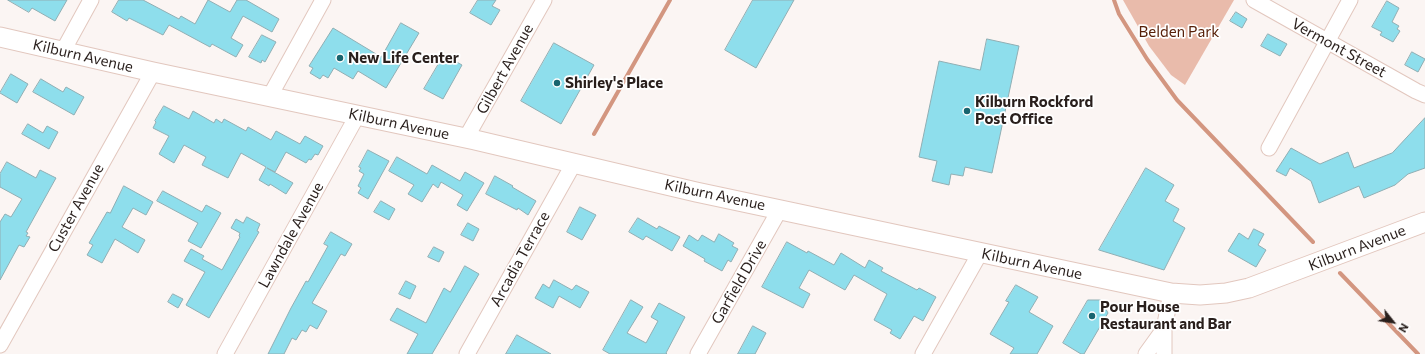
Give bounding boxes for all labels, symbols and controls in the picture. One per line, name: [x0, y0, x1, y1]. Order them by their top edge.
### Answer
street label: Vermont Street: [1289, 15, 1389, 81]
street label: Gilbert Avenue: [473, 21, 537, 117]
park label: Belden Park: [1139, 23, 1219, 41]
street label: Kilburn Avenue: [31, 36, 135, 76]
place label: New Life Center: [348, 49, 459, 67]
marker: New Life Center: [335, 53, 345, 63]
place label: Shirley's Place: [565, 74, 663, 92]
marker: Shirley's Place: [552, 78, 562, 88]
place label: Kilburn Rockford Post Office: [975, 93, 1093, 128]
street label: Kilburn Avenue: [347, 105, 451, 143]
marker: Kilburn Rockford Post Office: [962, 106, 972, 116]
street label: Custer Avenue: [44, 161, 108, 255]
street label: Kilburn Avenue: [663, 176, 767, 214]
street label: Lawndale Avenue: [255, 179, 327, 291]
street label: Arcadia Terrace: [486, 208, 554, 310]
street label: Kilburn Avenue: [1306, 221, 1408, 275]
street label: Garfield Drive: [708, 237, 770, 327]
street label: Kilburn Avenue: [980, 245, 1084, 283]
place label: Pour House Restaurant and Bar: [1100, 298, 1231, 333]
north arrow: [1373, 302, 1413, 342]
marker: Pour House Restaurant and Bar: [1087, 311, 1097, 321]
text: N: [1396, 321, 1412, 335]

